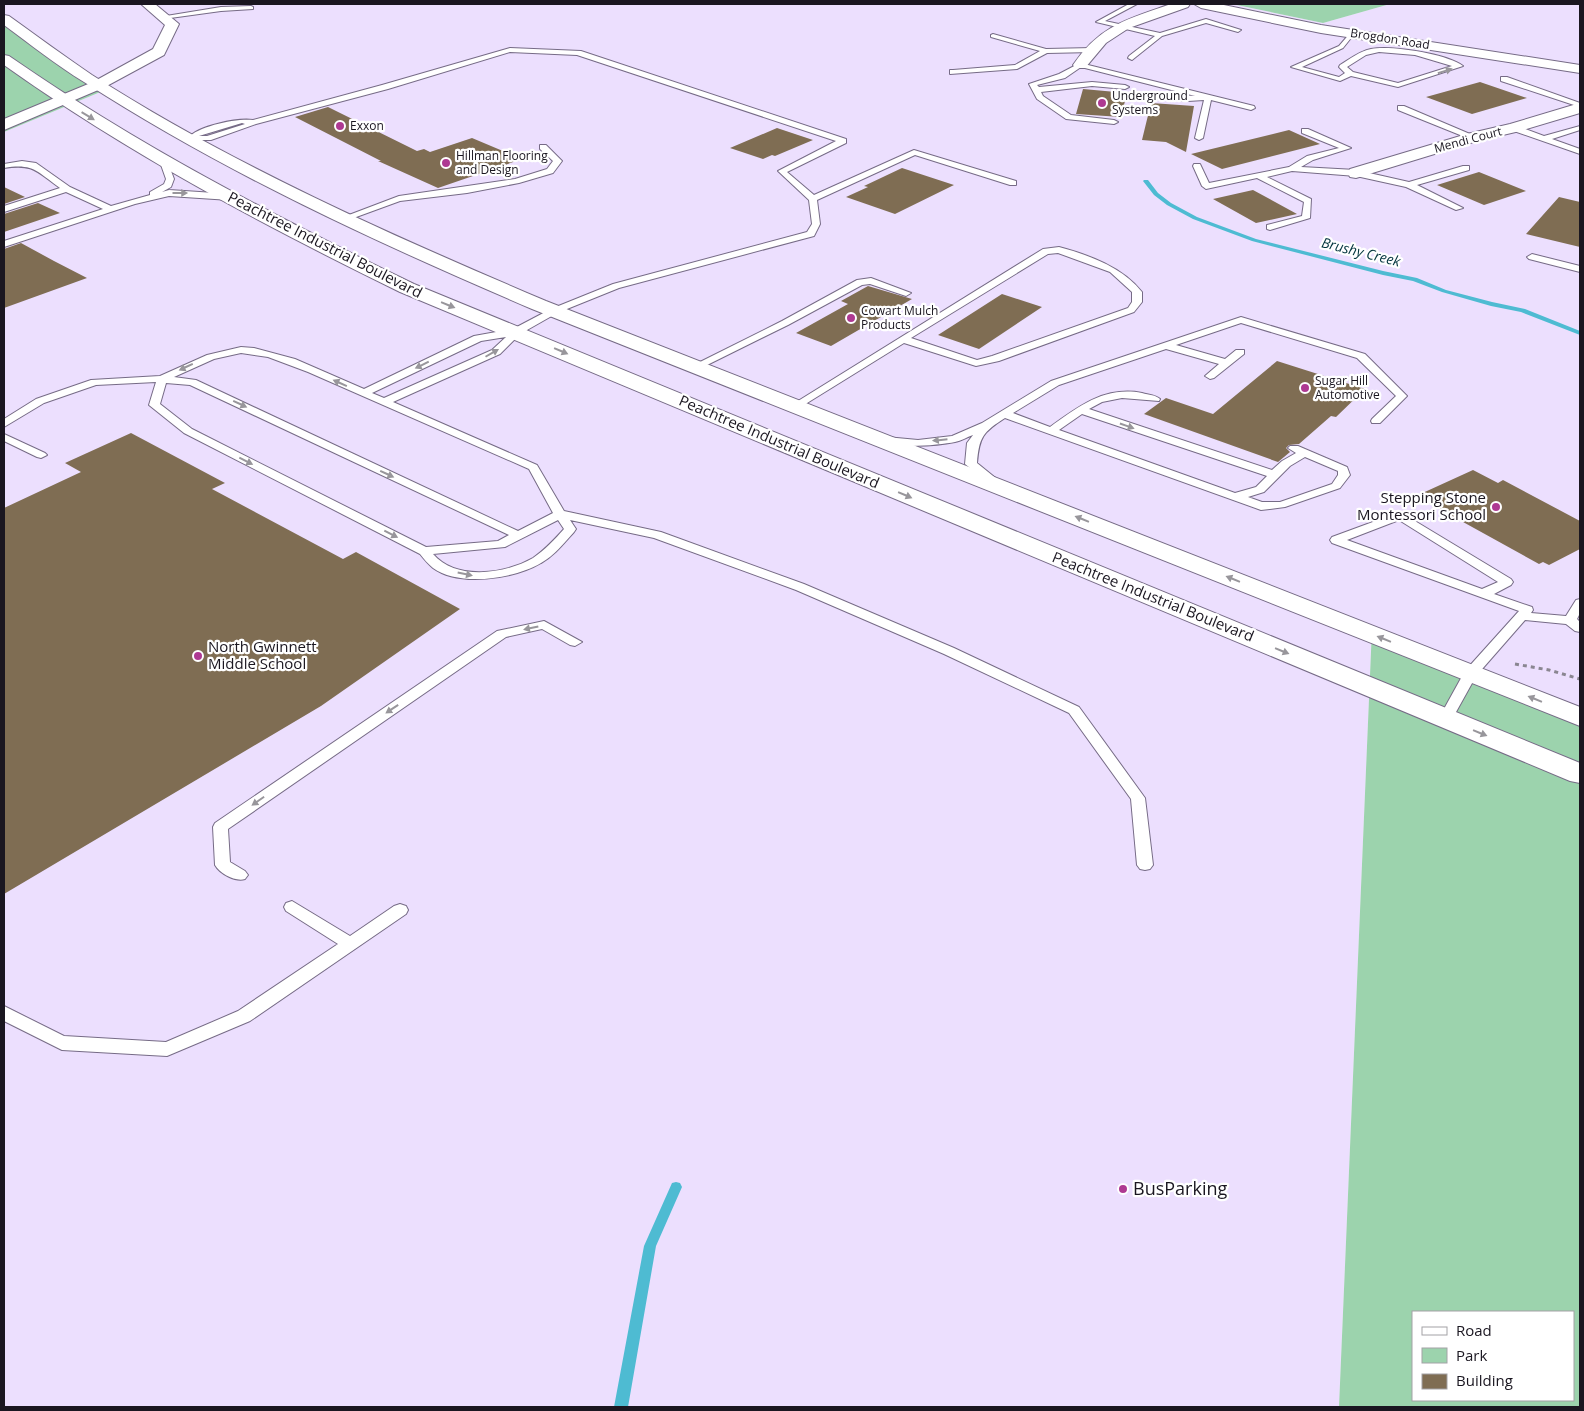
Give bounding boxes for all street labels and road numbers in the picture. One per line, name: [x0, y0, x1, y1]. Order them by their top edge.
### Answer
street label: Brogdon Road: [1349, 24, 1431, 53]
street label: Mendi Court: [1432, 122, 1504, 157]
street label: Peachtree Industrial Boulevard: [225, 186, 426, 302]
street label: Peachtree Industrial Boulevard: [676, 390, 883, 492]
street label: Peachtree Industrial Boulevard: [1050, 546, 1257, 646]

